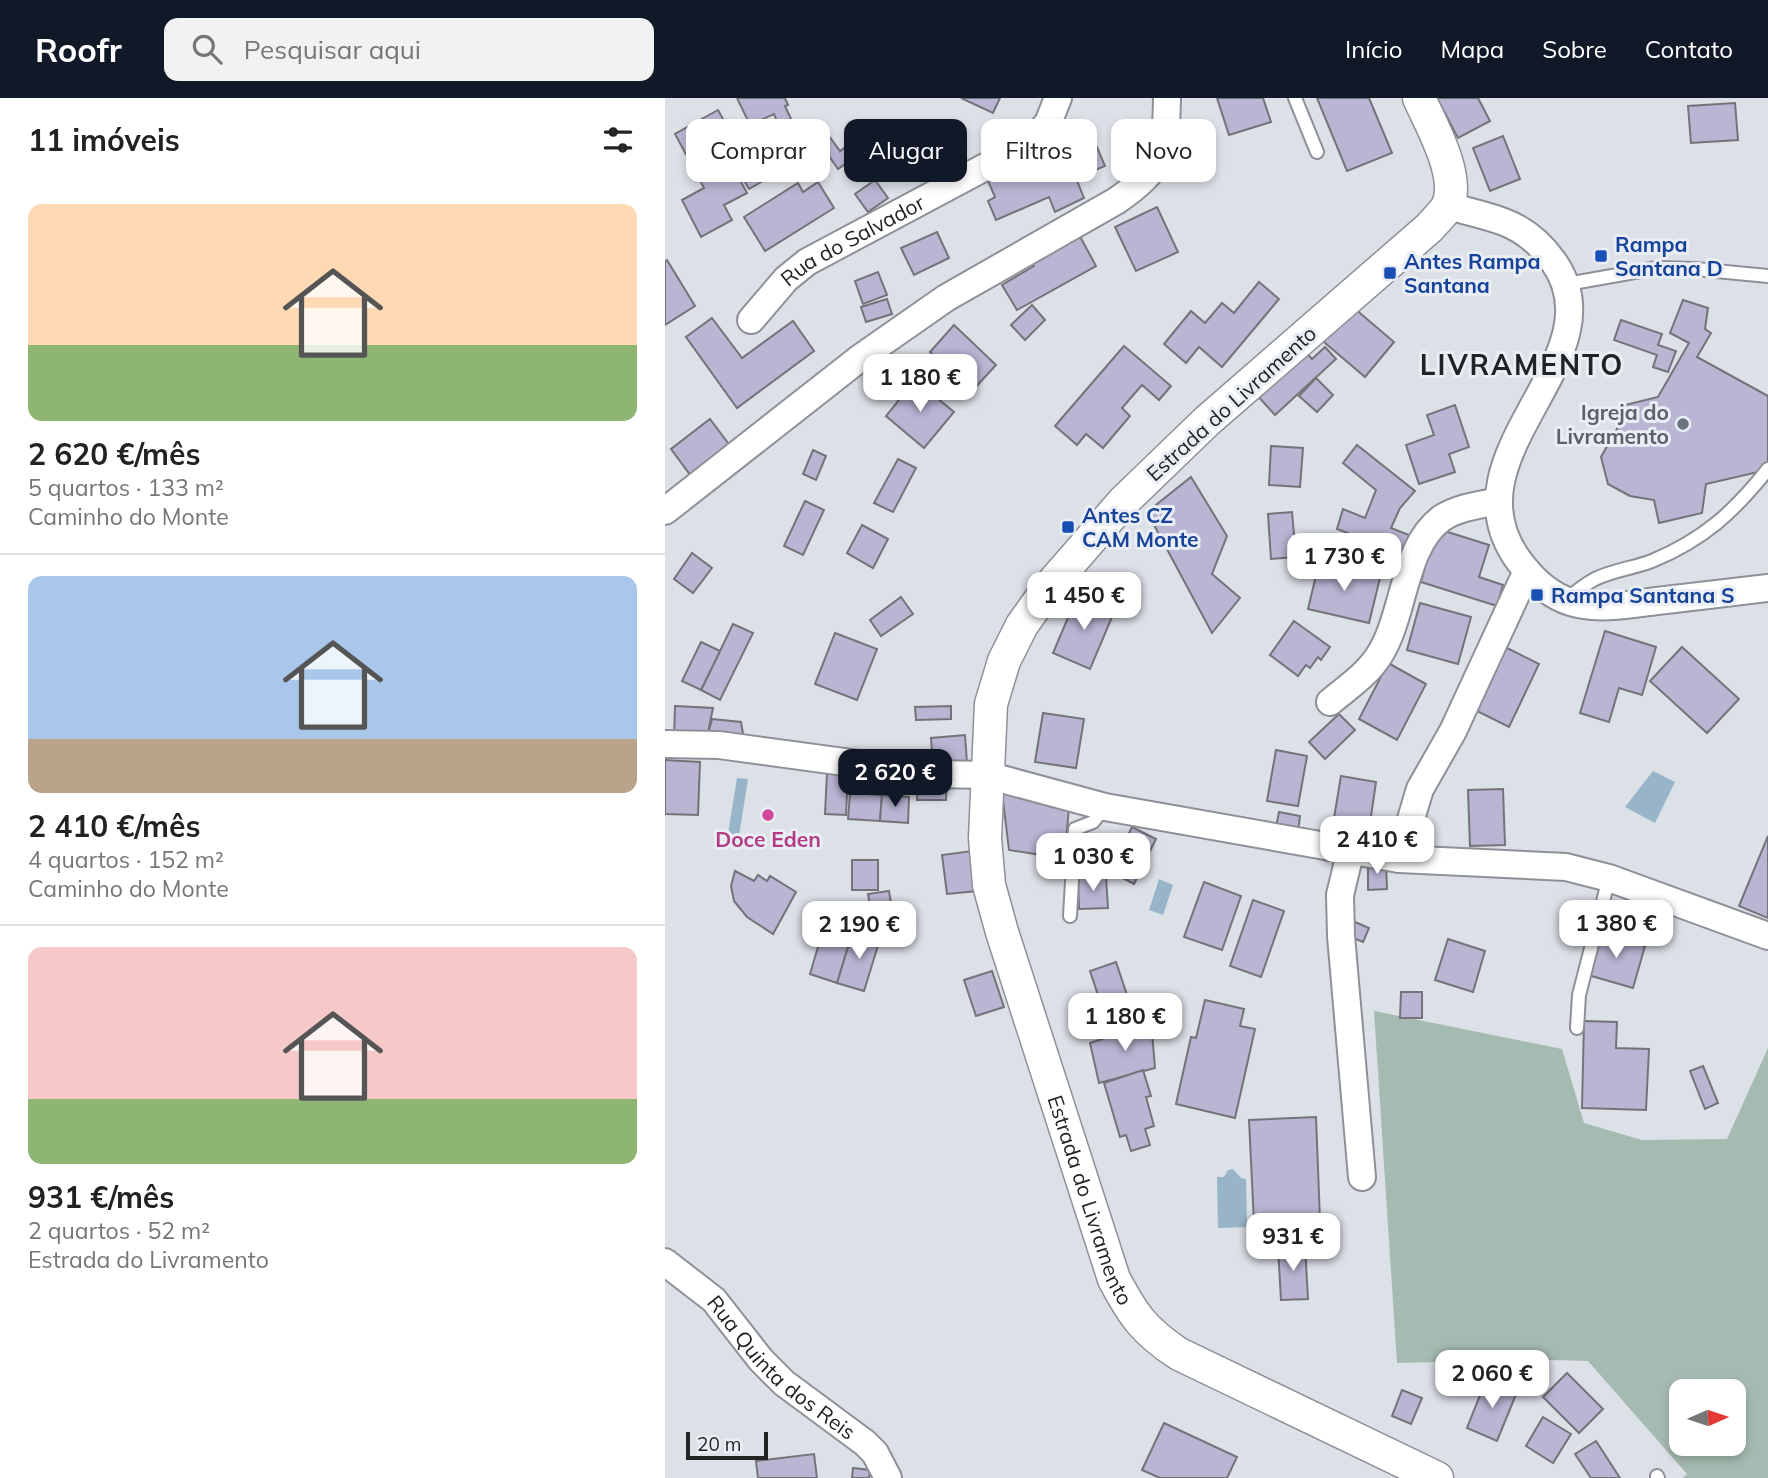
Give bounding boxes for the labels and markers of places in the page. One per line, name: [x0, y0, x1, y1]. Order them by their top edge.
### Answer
place label: Rampa Santana D: [1615, 231, 1723, 281]
place label: Antes Rampa Santana: [1404, 248, 1541, 298]
marker: Rampa Santana D: [1593, 248, 1609, 264]
marker: Antes Rampa Santana: [1382, 265, 1398, 281]
pin: 1 180 €: [855, 354, 985, 414]
place label: Igreja do Livramento: [1556, 399, 1669, 449]
marker: Igreja do Livramento: [1675, 416, 1691, 432]
place label: Antes CZ CAM Monte: [1082, 502, 1199, 552]
marker: Antes CZ CAM Monte: [1060, 519, 1076, 535]
pin: 1 730 €: [1279, 533, 1409, 593]
pin: 1 450 €: [1019, 573, 1149, 632]
place label: Rampa Santana S: [1551, 582, 1735, 608]
marker: Rampa Santana S: [1529, 587, 1545, 603]
pin: 2 620 €: [830, 750, 960, 809]
marker: Doce Eden: [760, 807, 776, 823]
pin: 2 410 €: [1312, 816, 1442, 876]
place label: Doce Eden: [715, 826, 821, 852]
pin: 1 030 €: [1028, 834, 1158, 893]
pin: 1 380 €: [1551, 900, 1681, 960]
pin: 2 190 €: [794, 902, 924, 961]
pin: 1 180 €: [1060, 993, 1190, 1053]
pin: 931 €: [1244, 1214, 1342, 1273]
pin: 2 060 €: [1427, 1350, 1557, 1410]

